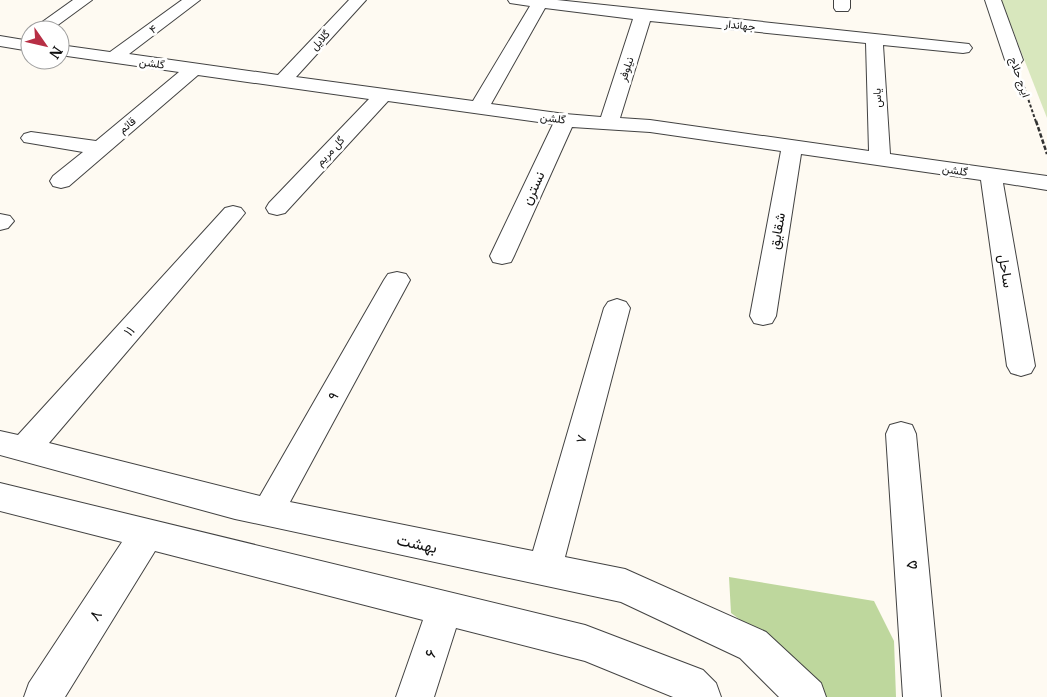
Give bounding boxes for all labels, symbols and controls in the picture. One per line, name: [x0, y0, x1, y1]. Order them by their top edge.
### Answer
street label: جهاندار: [723, 16, 756, 34]
north arrow: [20, 20, 70, 70]
street label: ۴: [146, 21, 160, 37]
street label: گلایل: [307, 27, 333, 53]
text: N: [45, 43, 66, 62]
street label: گلشن: [138, 54, 166, 72]
street label: نیلوفر: [615, 55, 636, 84]
street label: ایرج حلاج: [1006, 55, 1033, 99]
street label: یاس: [870, 88, 884, 108]
street label: گلشن: [539, 109, 567, 127]
street label: قائم: [116, 114, 139, 137]
street label: گل مریم: [313, 133, 348, 169]
street label: گلشن: [941, 161, 969, 179]
street label: نسترن: [517, 168, 549, 208]
street label: شقایق: [765, 211, 789, 251]
street label: ساحل: [994, 253, 1018, 289]
street label: ۱۱: [120, 322, 138, 340]
street label: ۹: [323, 389, 343, 403]
street label: ۷: [571, 433, 591, 445]
street label: بهشت: [395, 529, 439, 558]
street label: ۵: [901, 560, 921, 570]
street label: ۸: [84, 606, 106, 624]
street label: ۶: [419, 646, 441, 660]

